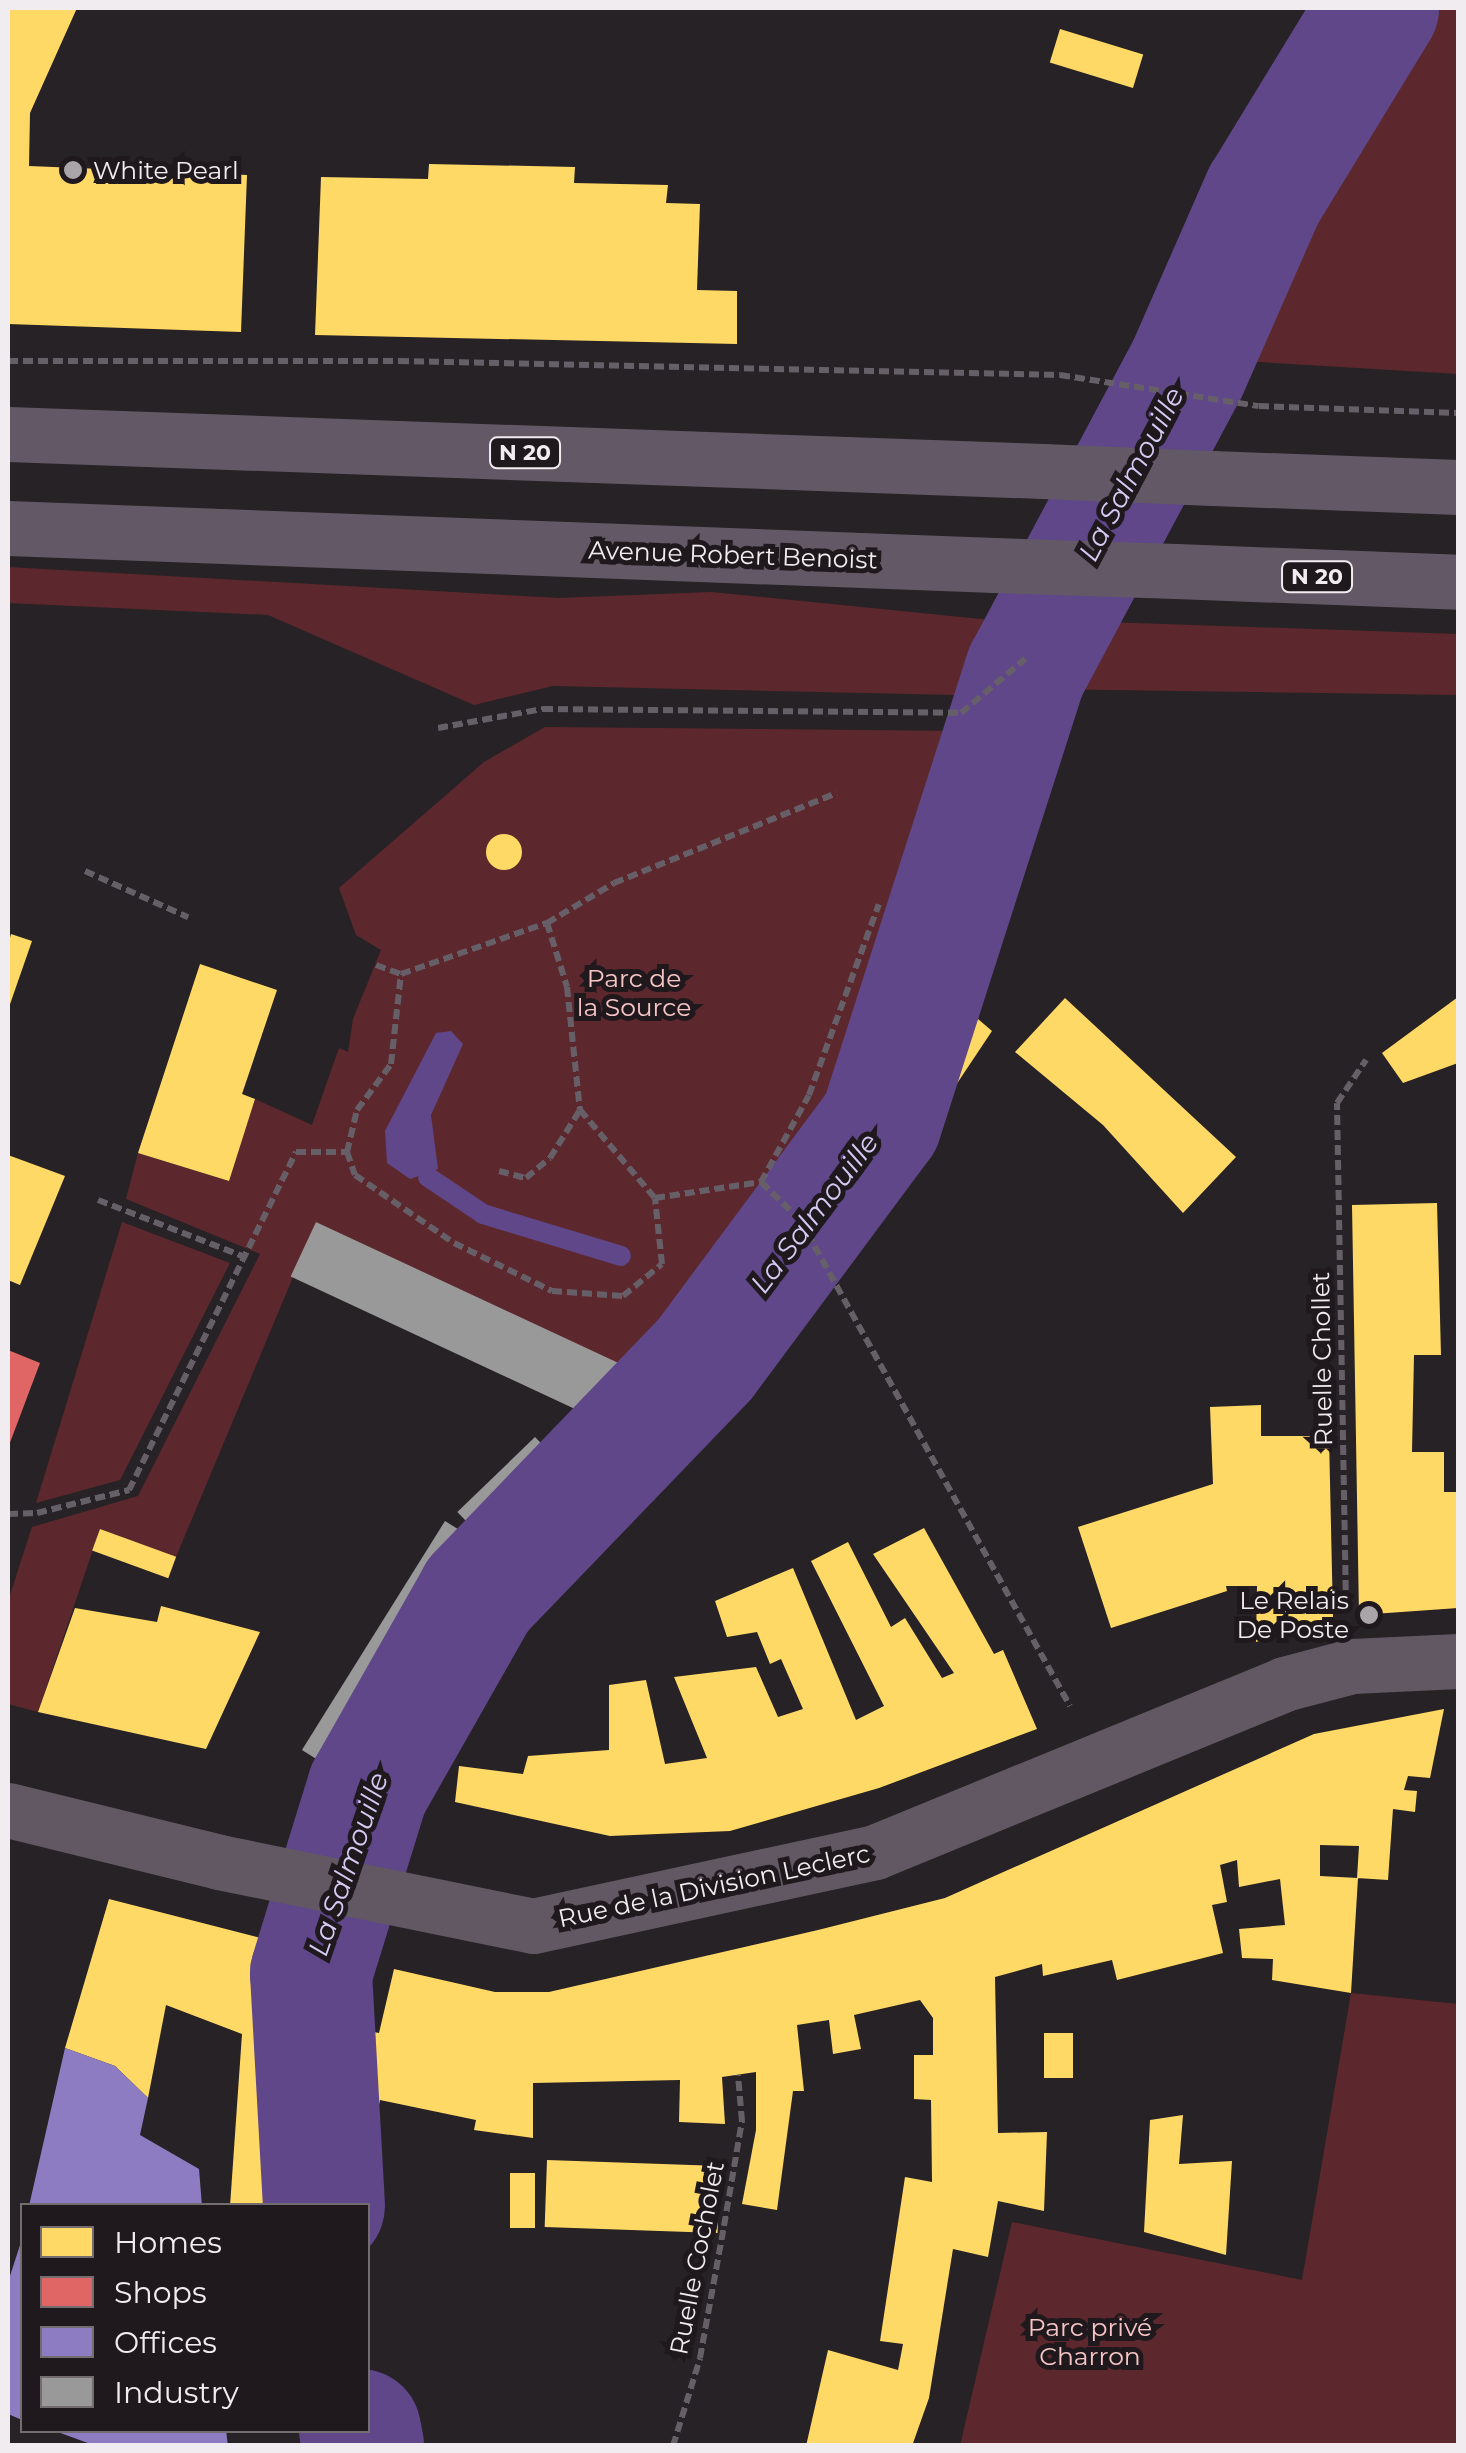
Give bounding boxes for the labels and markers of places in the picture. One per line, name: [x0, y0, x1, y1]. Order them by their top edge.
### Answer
place label: White Pearl: [93, 155, 239, 185]
marker: White Pearl: [62, 159, 84, 181]
place label: Le Relais De Poste: [1236, 1586, 1349, 1645]
marker: Le Relais De Poste: [1358, 1604, 1380, 1626]

